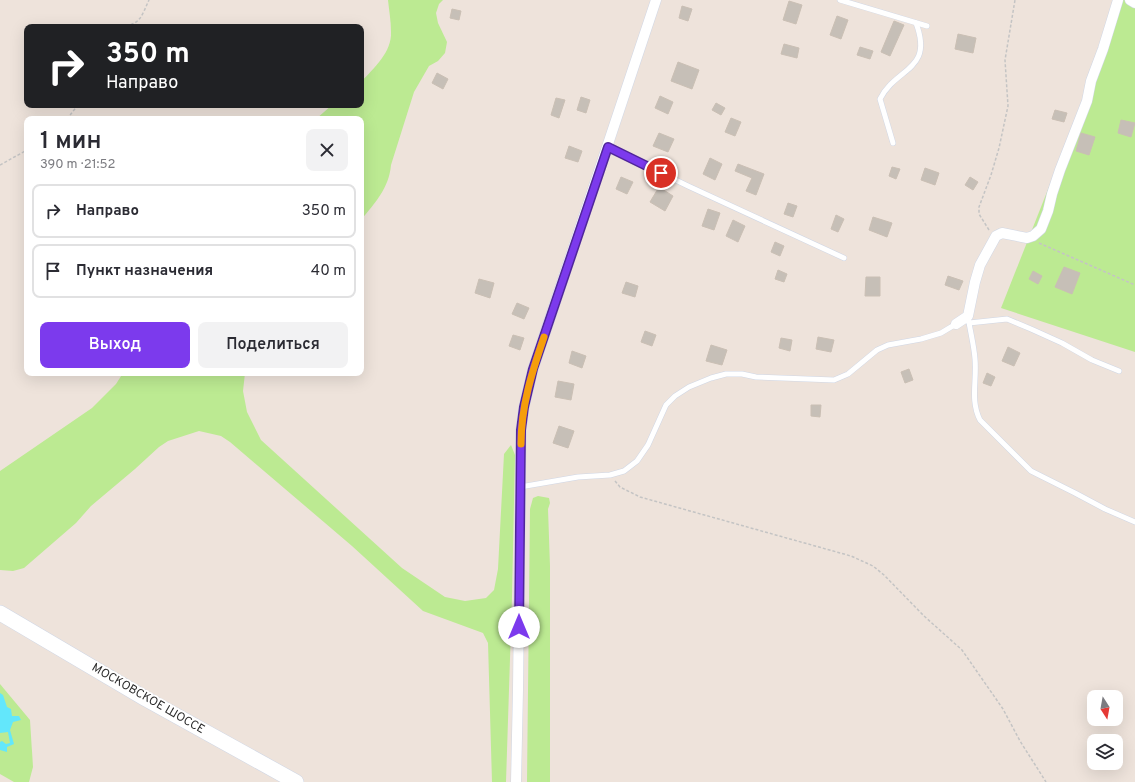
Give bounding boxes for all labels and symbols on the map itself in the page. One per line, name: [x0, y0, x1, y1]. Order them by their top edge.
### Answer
pin: [644, 156, 678, 190]
position arrow: [498, 606, 540, 648]
street label: МОСКОВСКОЕ ШОССЕ: [89, 660, 207, 738]
north arrow: [1087, 690, 1123, 726]

